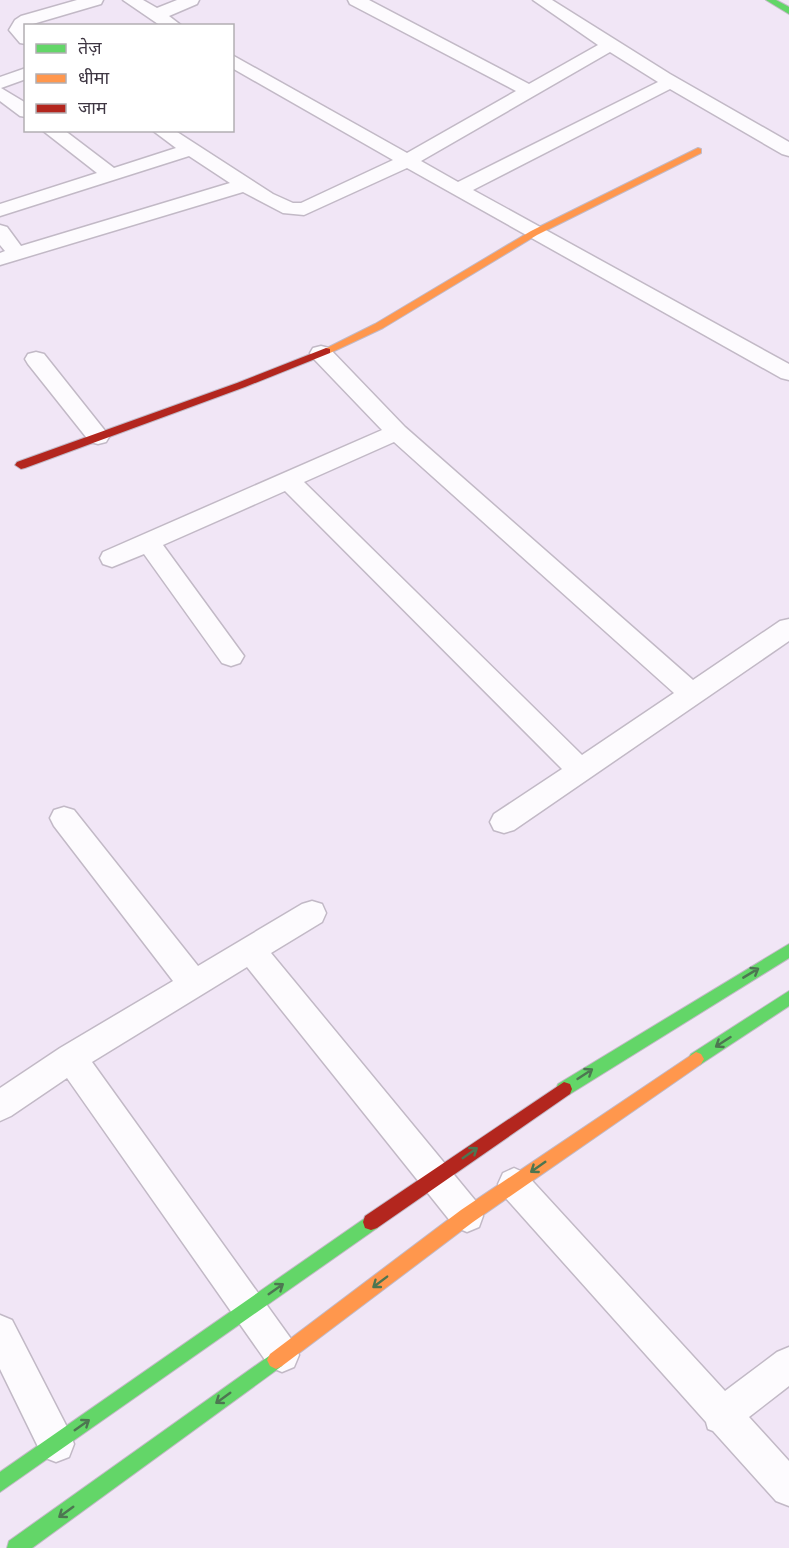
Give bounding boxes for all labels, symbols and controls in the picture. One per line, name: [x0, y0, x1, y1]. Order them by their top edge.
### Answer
legend: [24, 24, 234, 132]
text: तेज़: [78, 36, 102, 59]
text: धीमा: [78, 66, 109, 89]
text: जाम: [78, 96, 108, 119]
one-way arrow: [742, 966, 759, 978]
one-way arrow: [715, 1036, 731, 1048]
one-way arrow: [576, 1068, 593, 1080]
one-way arrow: [461, 1147, 477, 1159]
one-way arrow: [530, 1161, 546, 1173]
one-way arrow: [372, 1275, 388, 1288]
one-way arrow: [268, 1283, 284, 1295]
one-way arrow: [216, 1391, 232, 1404]
one-way arrow: [74, 1419, 90, 1431]
one-way arrow: [58, 1506, 74, 1518]

